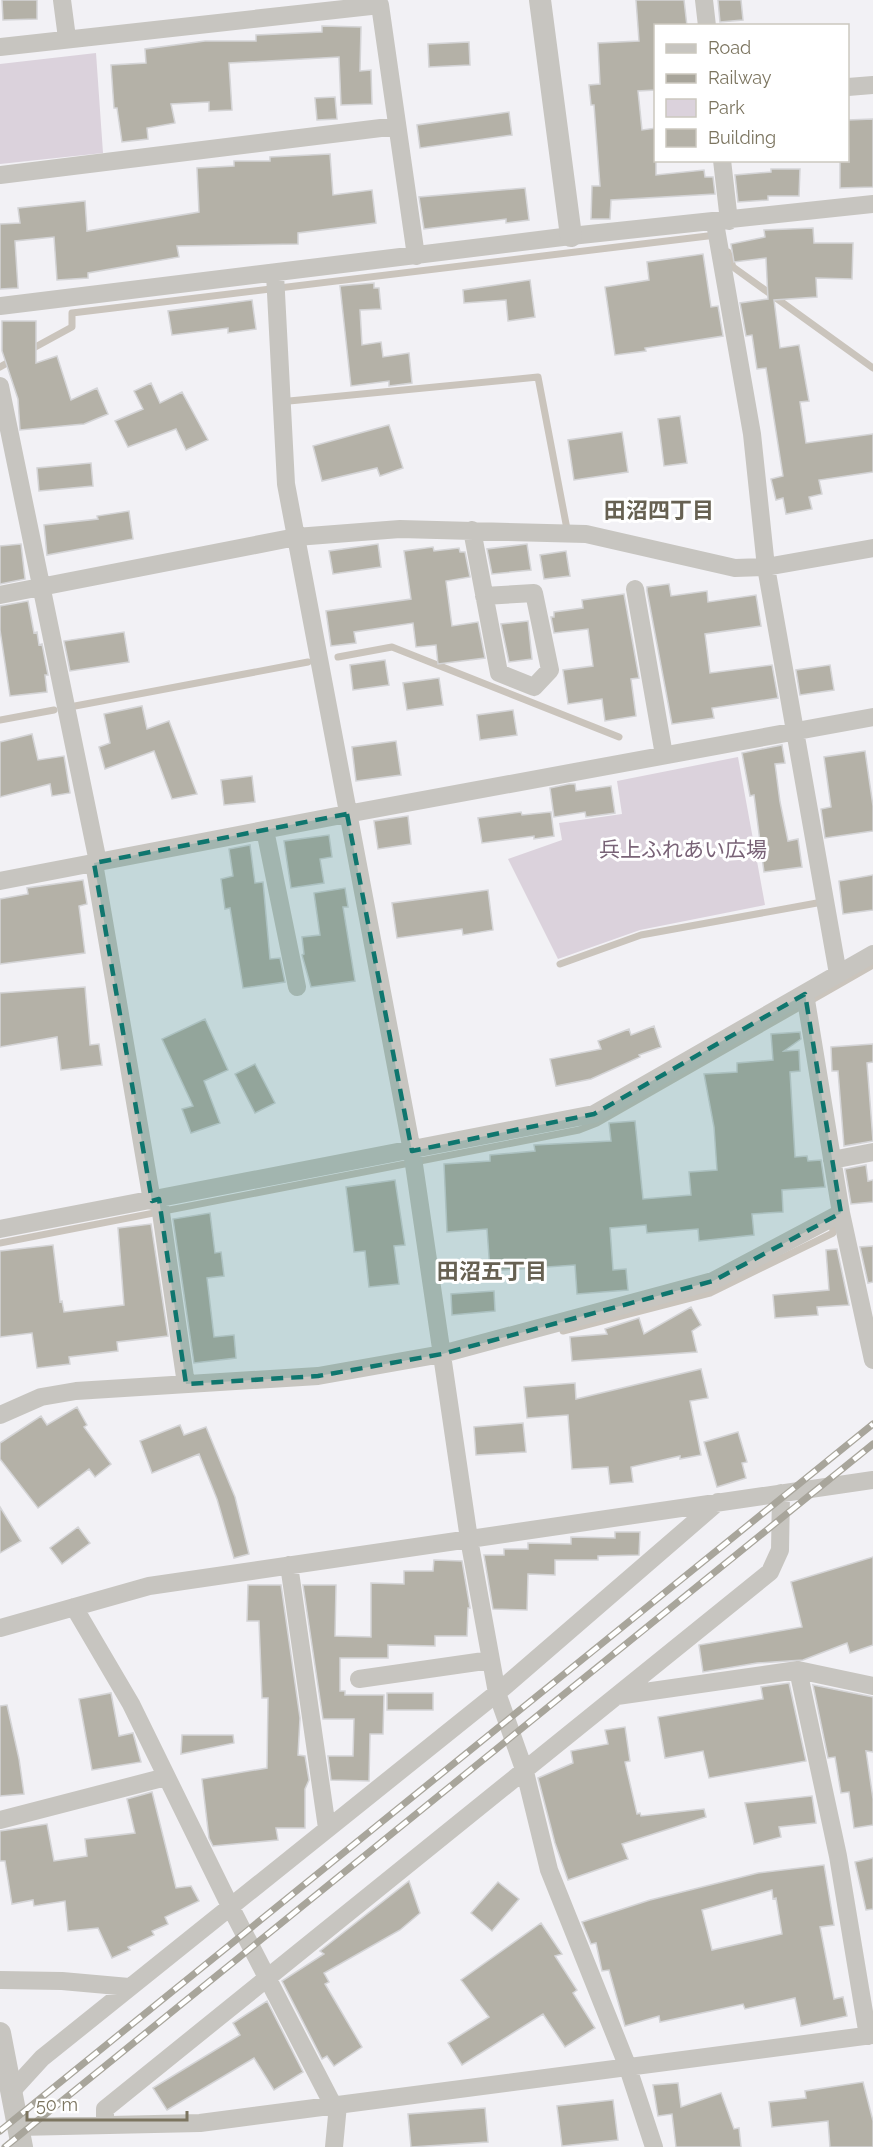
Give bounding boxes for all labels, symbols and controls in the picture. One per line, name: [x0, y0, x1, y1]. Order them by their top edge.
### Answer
legend: [654, 24, 849, 162]
text: Road: [708, 37, 751, 58]
text: Railway: [708, 67, 772, 88]
text: Park: [708, 97, 745, 118]
text: Building: [708, 127, 776, 148]
district label: 田沼四丁目: [604, 497, 714, 523]
park label: 兵上ふれあい広場: [599, 837, 767, 862]
district label: 田沼五丁目: [437, 1258, 547, 1284]
scale bar: [27, 2084, 188, 2122]
text: 50 m: [36, 2094, 78, 2115]

